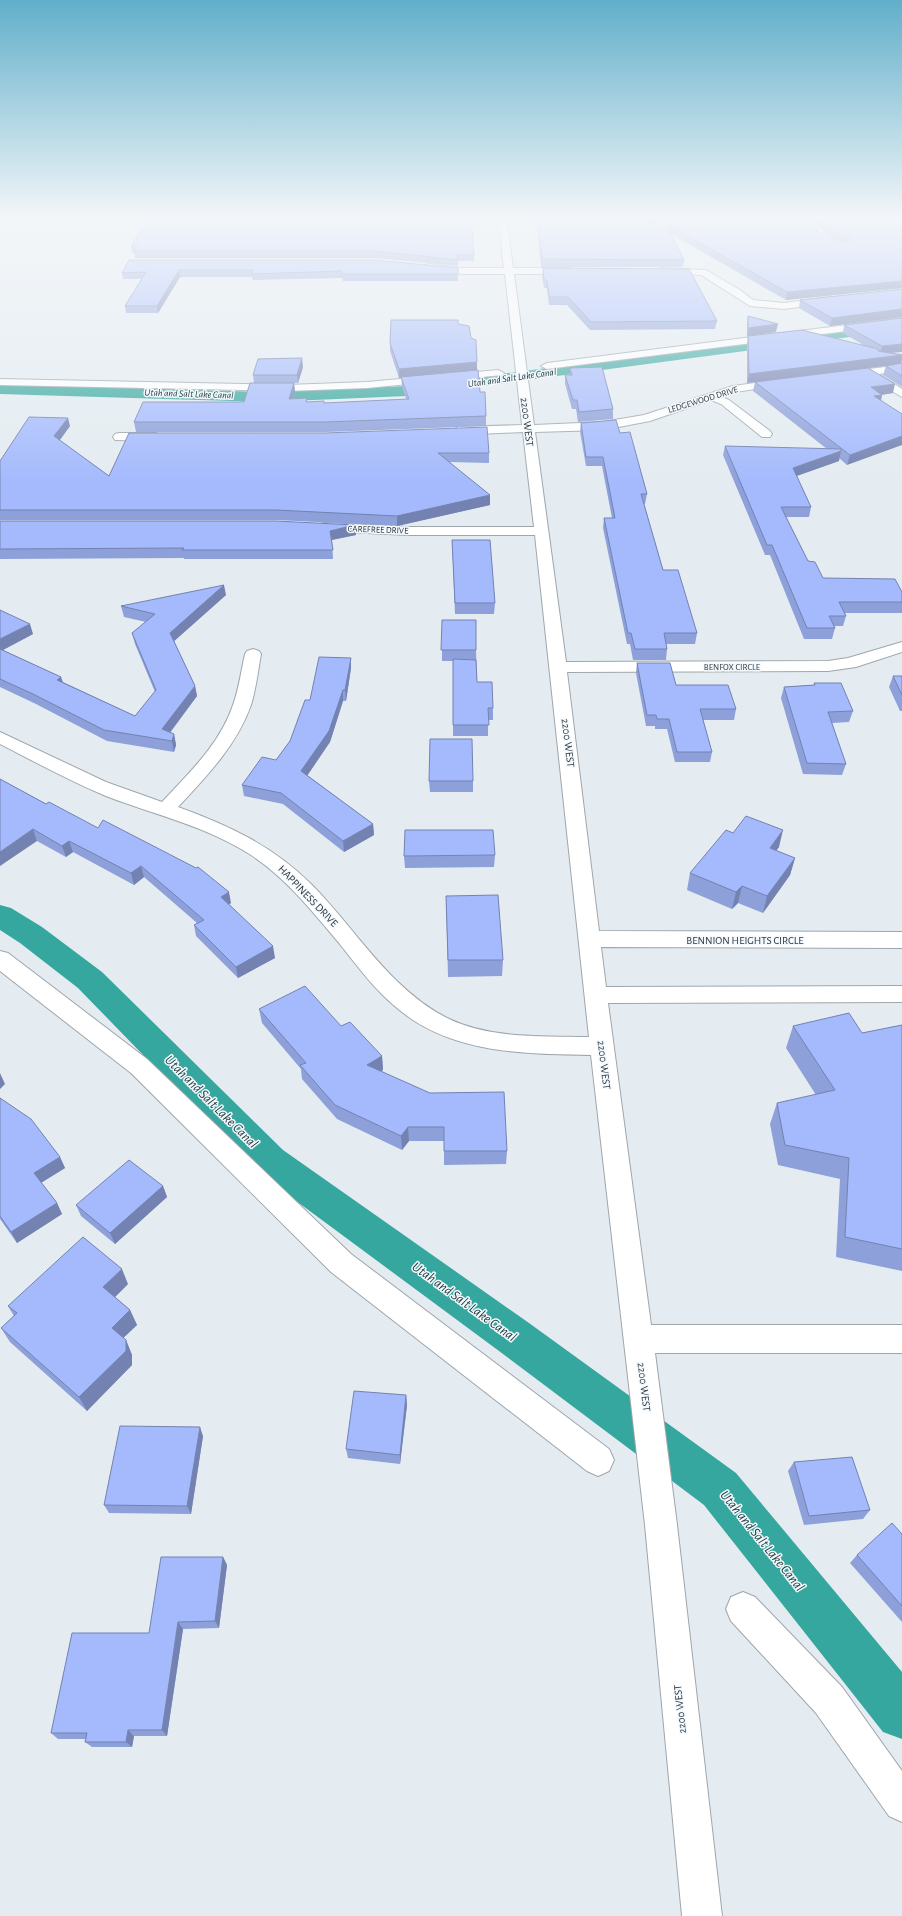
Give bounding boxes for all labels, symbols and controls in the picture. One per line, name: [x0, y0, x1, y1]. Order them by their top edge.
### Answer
water label: Utah and Salt Lake Canal: [467, 367, 557, 389]
street label: LEDGEWOOD DRIVE: [667, 385, 740, 415]
water label: Utah and Salt Lake Canal: [144, 387, 234, 401]
street label: 2200 WEST: [519, 397, 536, 448]
street label: CAREFREE DRIVE: [347, 524, 409, 536]
street label: BENFOX CIRCLE: [704, 663, 761, 672]
street label: 2200 WEST: [560, 718, 577, 769]
street label: HAPPINESS DRIVE: [276, 863, 340, 929]
street label: BENNION HEIGHTS CIRCLE: [686, 935, 804, 946]
street label: 2200 WEST: [596, 1040, 613, 1091]
water label: Utah and Salt Lake Canal: [162, 1053, 261, 1152]
water label: Utah and Salt Lake Canal: [409, 1260, 519, 1345]
street label: 2200 WEST: [636, 1362, 653, 1413]
water label: Utah and Salt Lake Canal: [717, 1488, 807, 1594]
street label: 2200 WEST: [672, 1683, 688, 1734]

